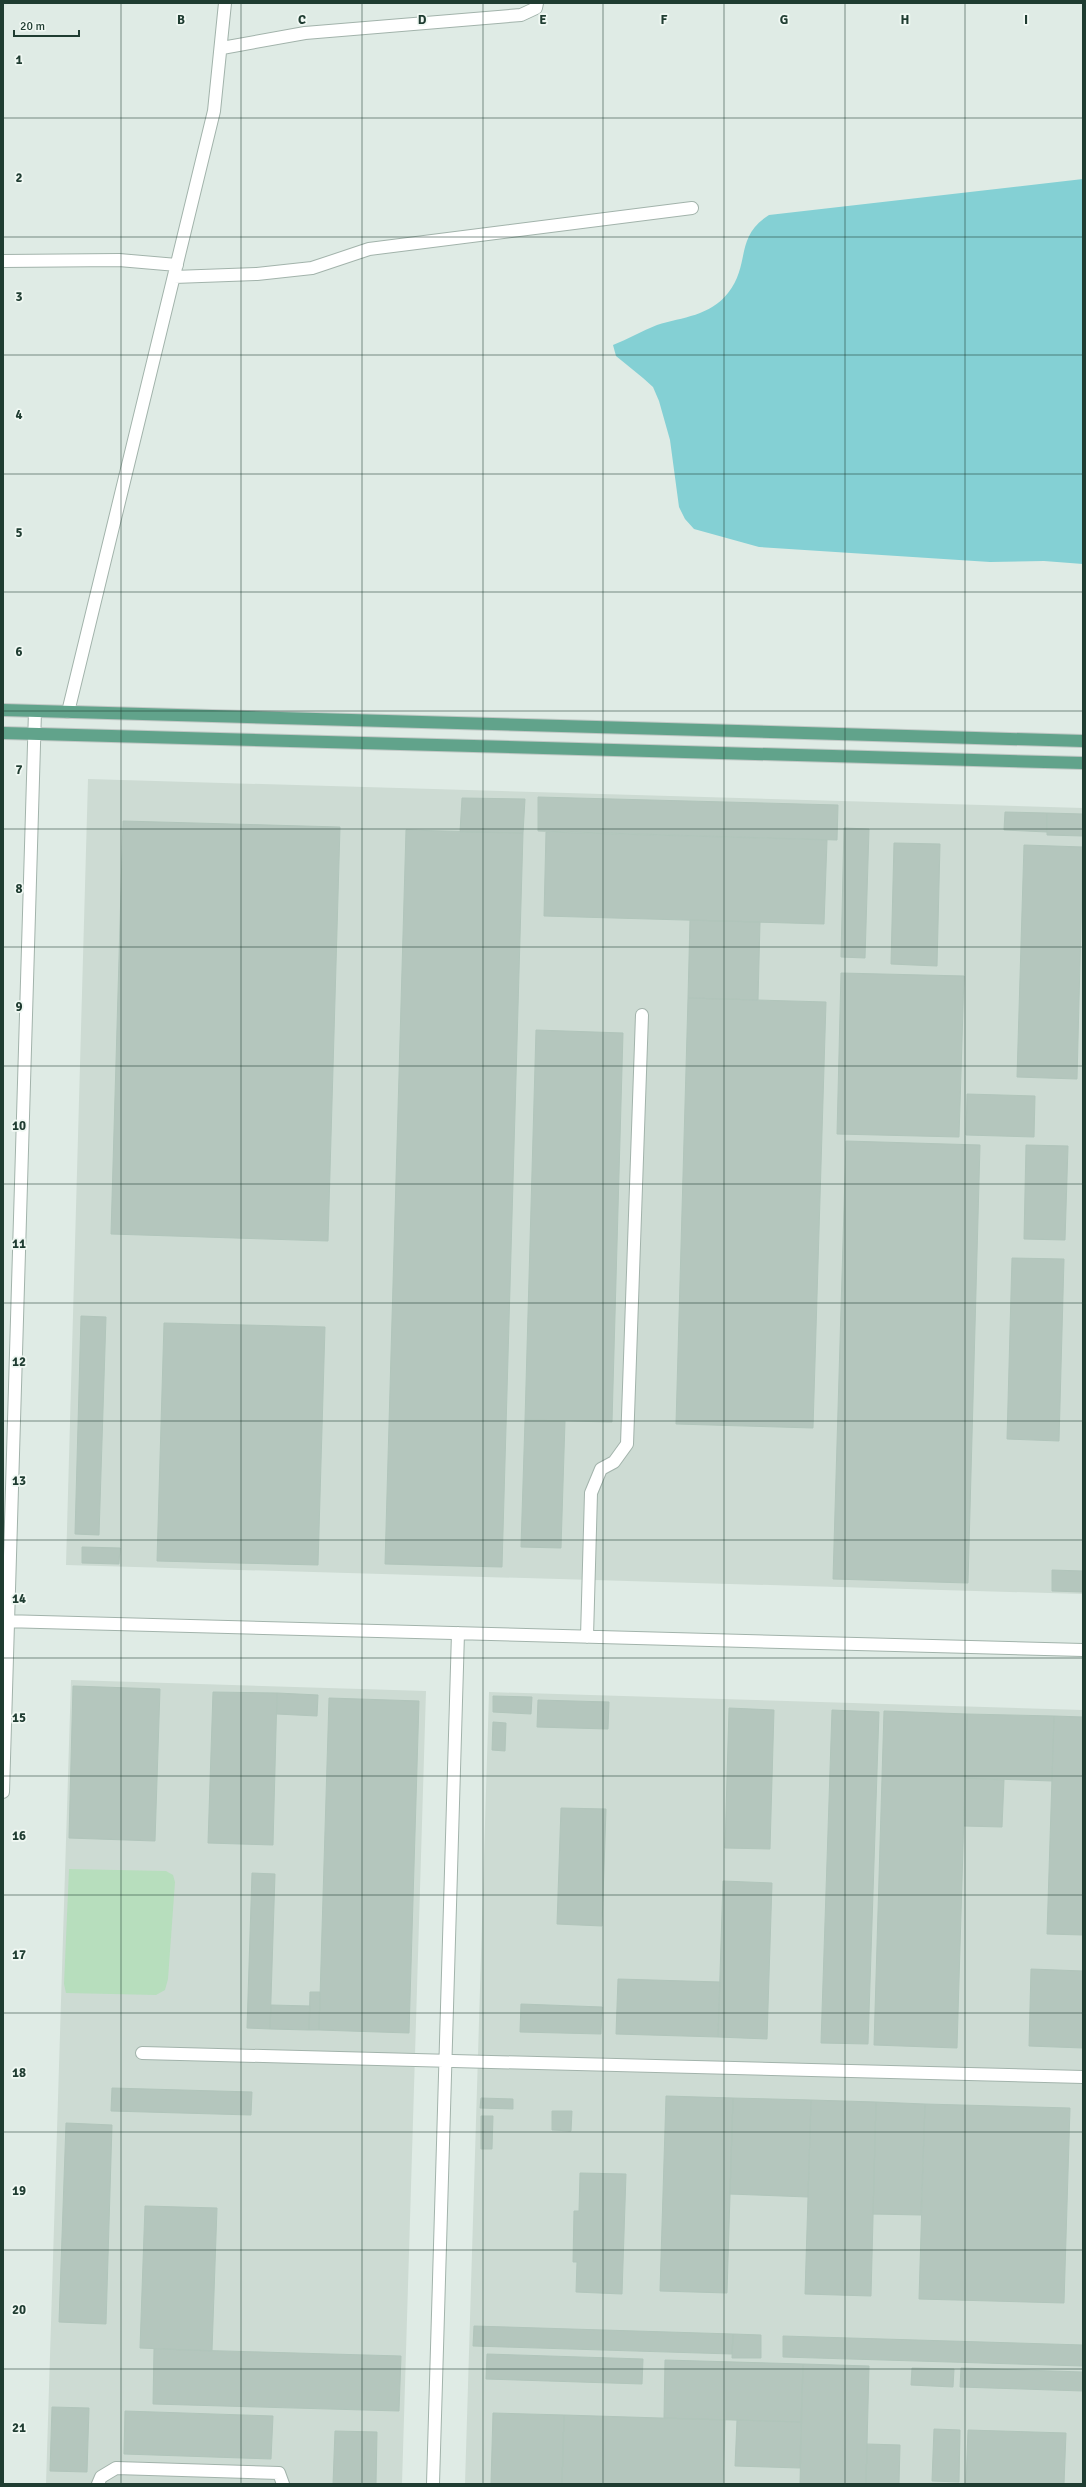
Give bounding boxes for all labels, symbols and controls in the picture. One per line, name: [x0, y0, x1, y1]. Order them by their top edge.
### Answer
scale bar: [14, 12, 79, 38]
text: B: [177, 12, 185, 28]
text: C: [298, 12, 306, 28]
text: D: [418, 12, 427, 28]
text: E: [539, 12, 547, 28]
text: F: [661, 12, 668, 28]
text: G: [780, 12, 788, 28]
text: H: [901, 12, 909, 28]
text: I: [1024, 12, 1028, 28]
text: 20 m: [20, 19, 45, 34]
text: 1: [15, 52, 23, 68]
text: 2: [15, 170, 23, 186]
text: 3: [15, 289, 23, 305]
text: 4: [15, 407, 23, 423]
text: 5: [15, 525, 23, 541]
text: 6: [15, 644, 23, 660]
text: 7: [15, 762, 23, 778]
text: 8: [15, 881, 23, 897]
text: 9: [15, 999, 23, 1015]
text: 10: [12, 1118, 26, 1134]
text: 11: [12, 1236, 26, 1252]
text: 12: [12, 1354, 26, 1370]
text: 13: [12, 1473, 26, 1489]
text: 14: [12, 1591, 26, 1607]
text: 15: [12, 1710, 26, 1726]
text: 16: [12, 1828, 26, 1844]
text: 17: [12, 1947, 26, 1963]
text: 18: [12, 2065, 26, 2081]
text: 19: [12, 2183, 26, 2199]
text: 20: [12, 2302, 26, 2318]
text: 21: [12, 2420, 26, 2436]

